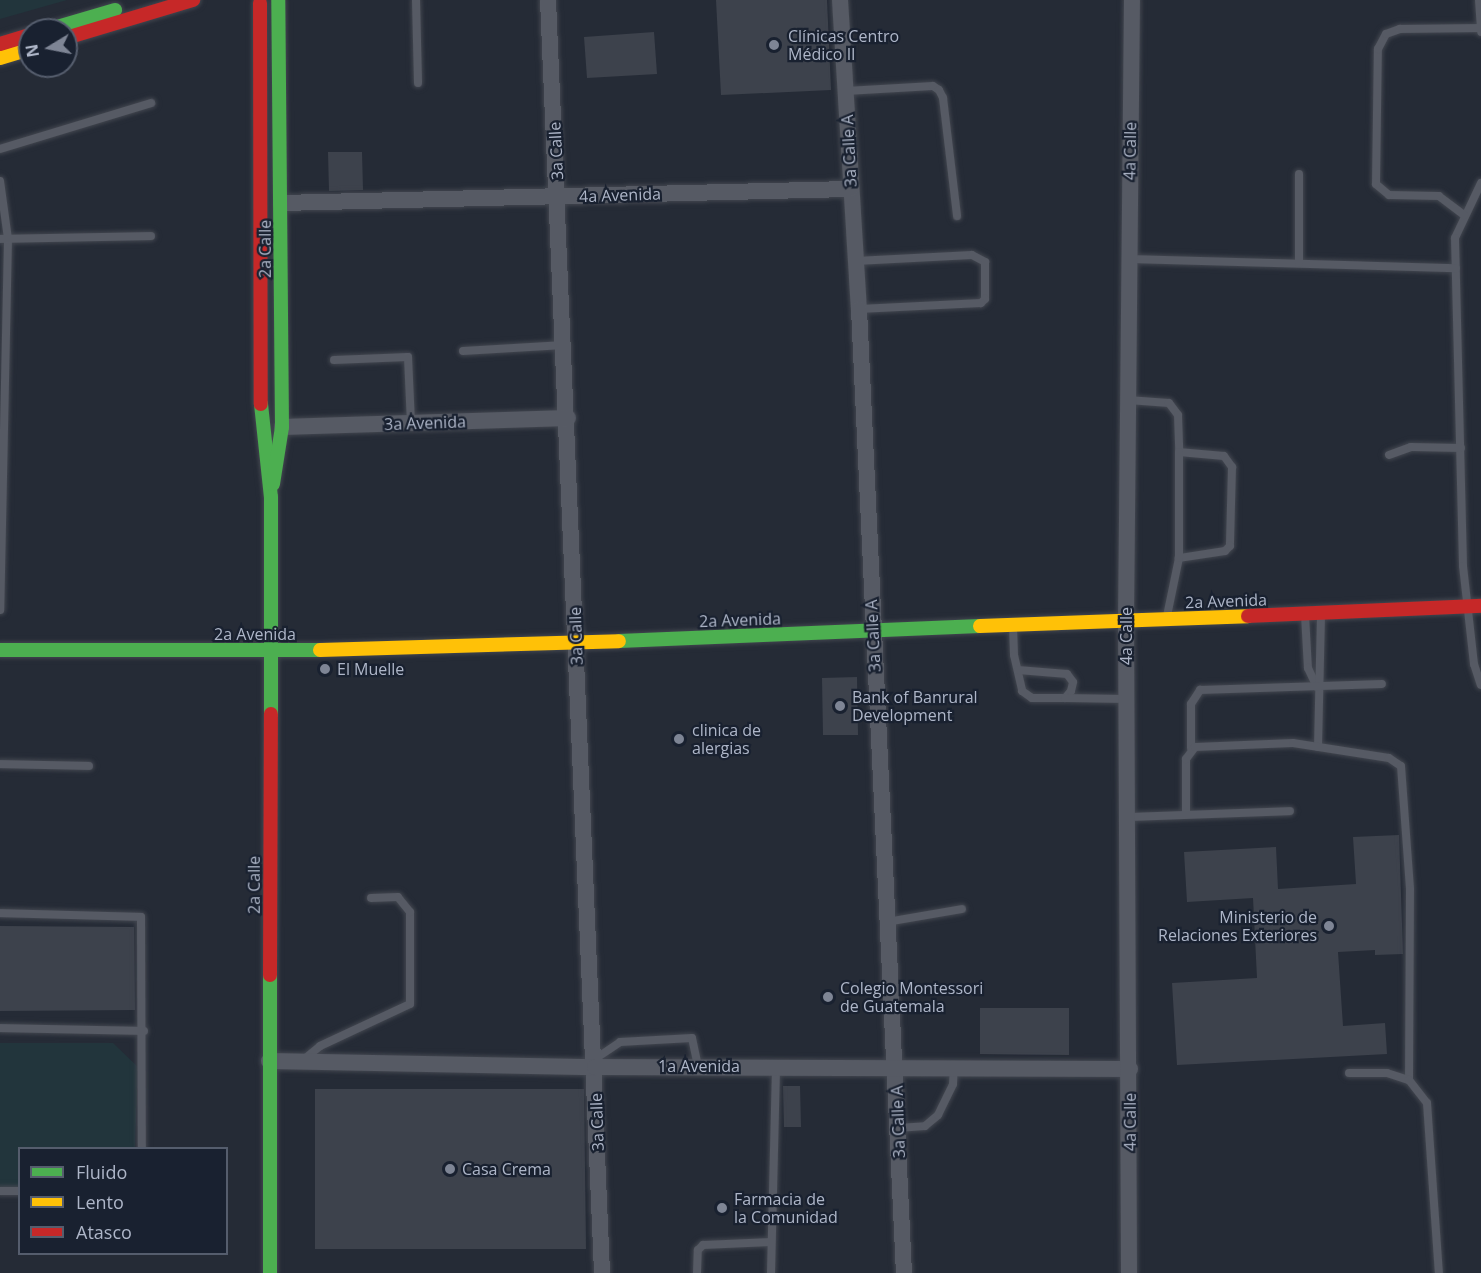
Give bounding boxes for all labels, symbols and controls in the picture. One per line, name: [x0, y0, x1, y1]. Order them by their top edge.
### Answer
north arrow: [18, 18, 78, 78]
place label: Clínicas Centro Médico II: [788, 26, 899, 64]
marker: Clínicas Centro Médico II: [765, 36, 783, 54]
text: N: [20, 42, 44, 59]
street label: 3a Calle A: [838, 114, 860, 188]
street label: 3a Calle: [545, 121, 567, 181]
street label: 4a Calle: [1120, 122, 1140, 180]
street label: 4a Avenida: [579, 184, 661, 206]
street label: 2a Calle: [255, 220, 275, 278]
street label: 3a Avenida: [384, 412, 466, 434]
street label: 2a Avenida: [1185, 590, 1267, 612]
street label: 3a Calle A: [862, 599, 884, 673]
street label: 3a Calle: [565, 607, 587, 665]
street label: 4a Calle: [1116, 607, 1136, 665]
street label: 2a Avenida: [699, 609, 781, 631]
street label: 2a Avenida: [214, 624, 296, 644]
place label: El Muelle: [337, 659, 404, 679]
marker: El Muelle: [318, 662, 332, 676]
place label: Bank of Banrural Development: [852, 687, 978, 725]
marker: Bank of Banrural Development: [833, 699, 847, 713]
place label: clinica de alergias: [692, 720, 761, 758]
marker: clinica de alergias: [670, 730, 688, 748]
street label: 2a Calle: [244, 856, 264, 914]
place label: Ministerio de Relaciones Exteriores: [1158, 907, 1317, 945]
marker: Ministerio de Relaciones Exteriores: [1322, 919, 1336, 933]
place label: Colegio Montessori de Guatemala: [840, 978, 983, 1016]
marker: Colegio Montessori de Guatemala: [821, 990, 835, 1004]
street label: 1a Avenida: [658, 1056, 740, 1076]
street label: 3a Calle A: [887, 1085, 909, 1159]
street label: 3a Calle: [586, 1093, 608, 1151]
street label: 4a Calle: [1120, 1093, 1140, 1151]
legend: [18, 1147, 228, 1255]
place label: Casa Crema: [462, 1159, 551, 1179]
text: Fluido: [76, 1160, 127, 1184]
marker: Casa Crema: [443, 1162, 457, 1176]
place label: Farmacia de la Comunidad: [734, 1189, 838, 1227]
text: Lento: [76, 1190, 124, 1214]
marker: Farmacia de la Comunidad: [715, 1201, 729, 1215]
text: Atasco: [76, 1220, 132, 1244]

